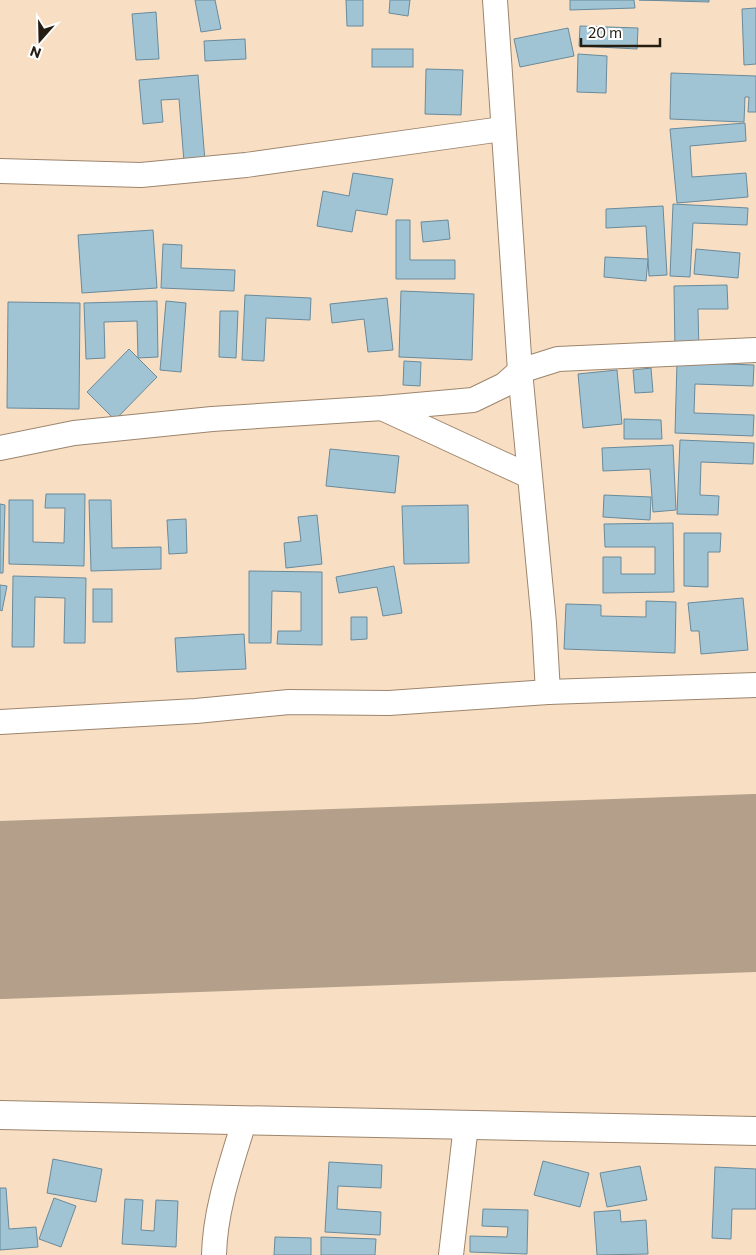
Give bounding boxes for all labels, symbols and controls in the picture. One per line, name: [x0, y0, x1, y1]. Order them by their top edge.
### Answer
north arrow: [15, 15, 65, 65]
scale bar: [581, 15, 660, 47]
text: 20 m: [588, 23, 622, 41]
text: N: [28, 43, 43, 62]

